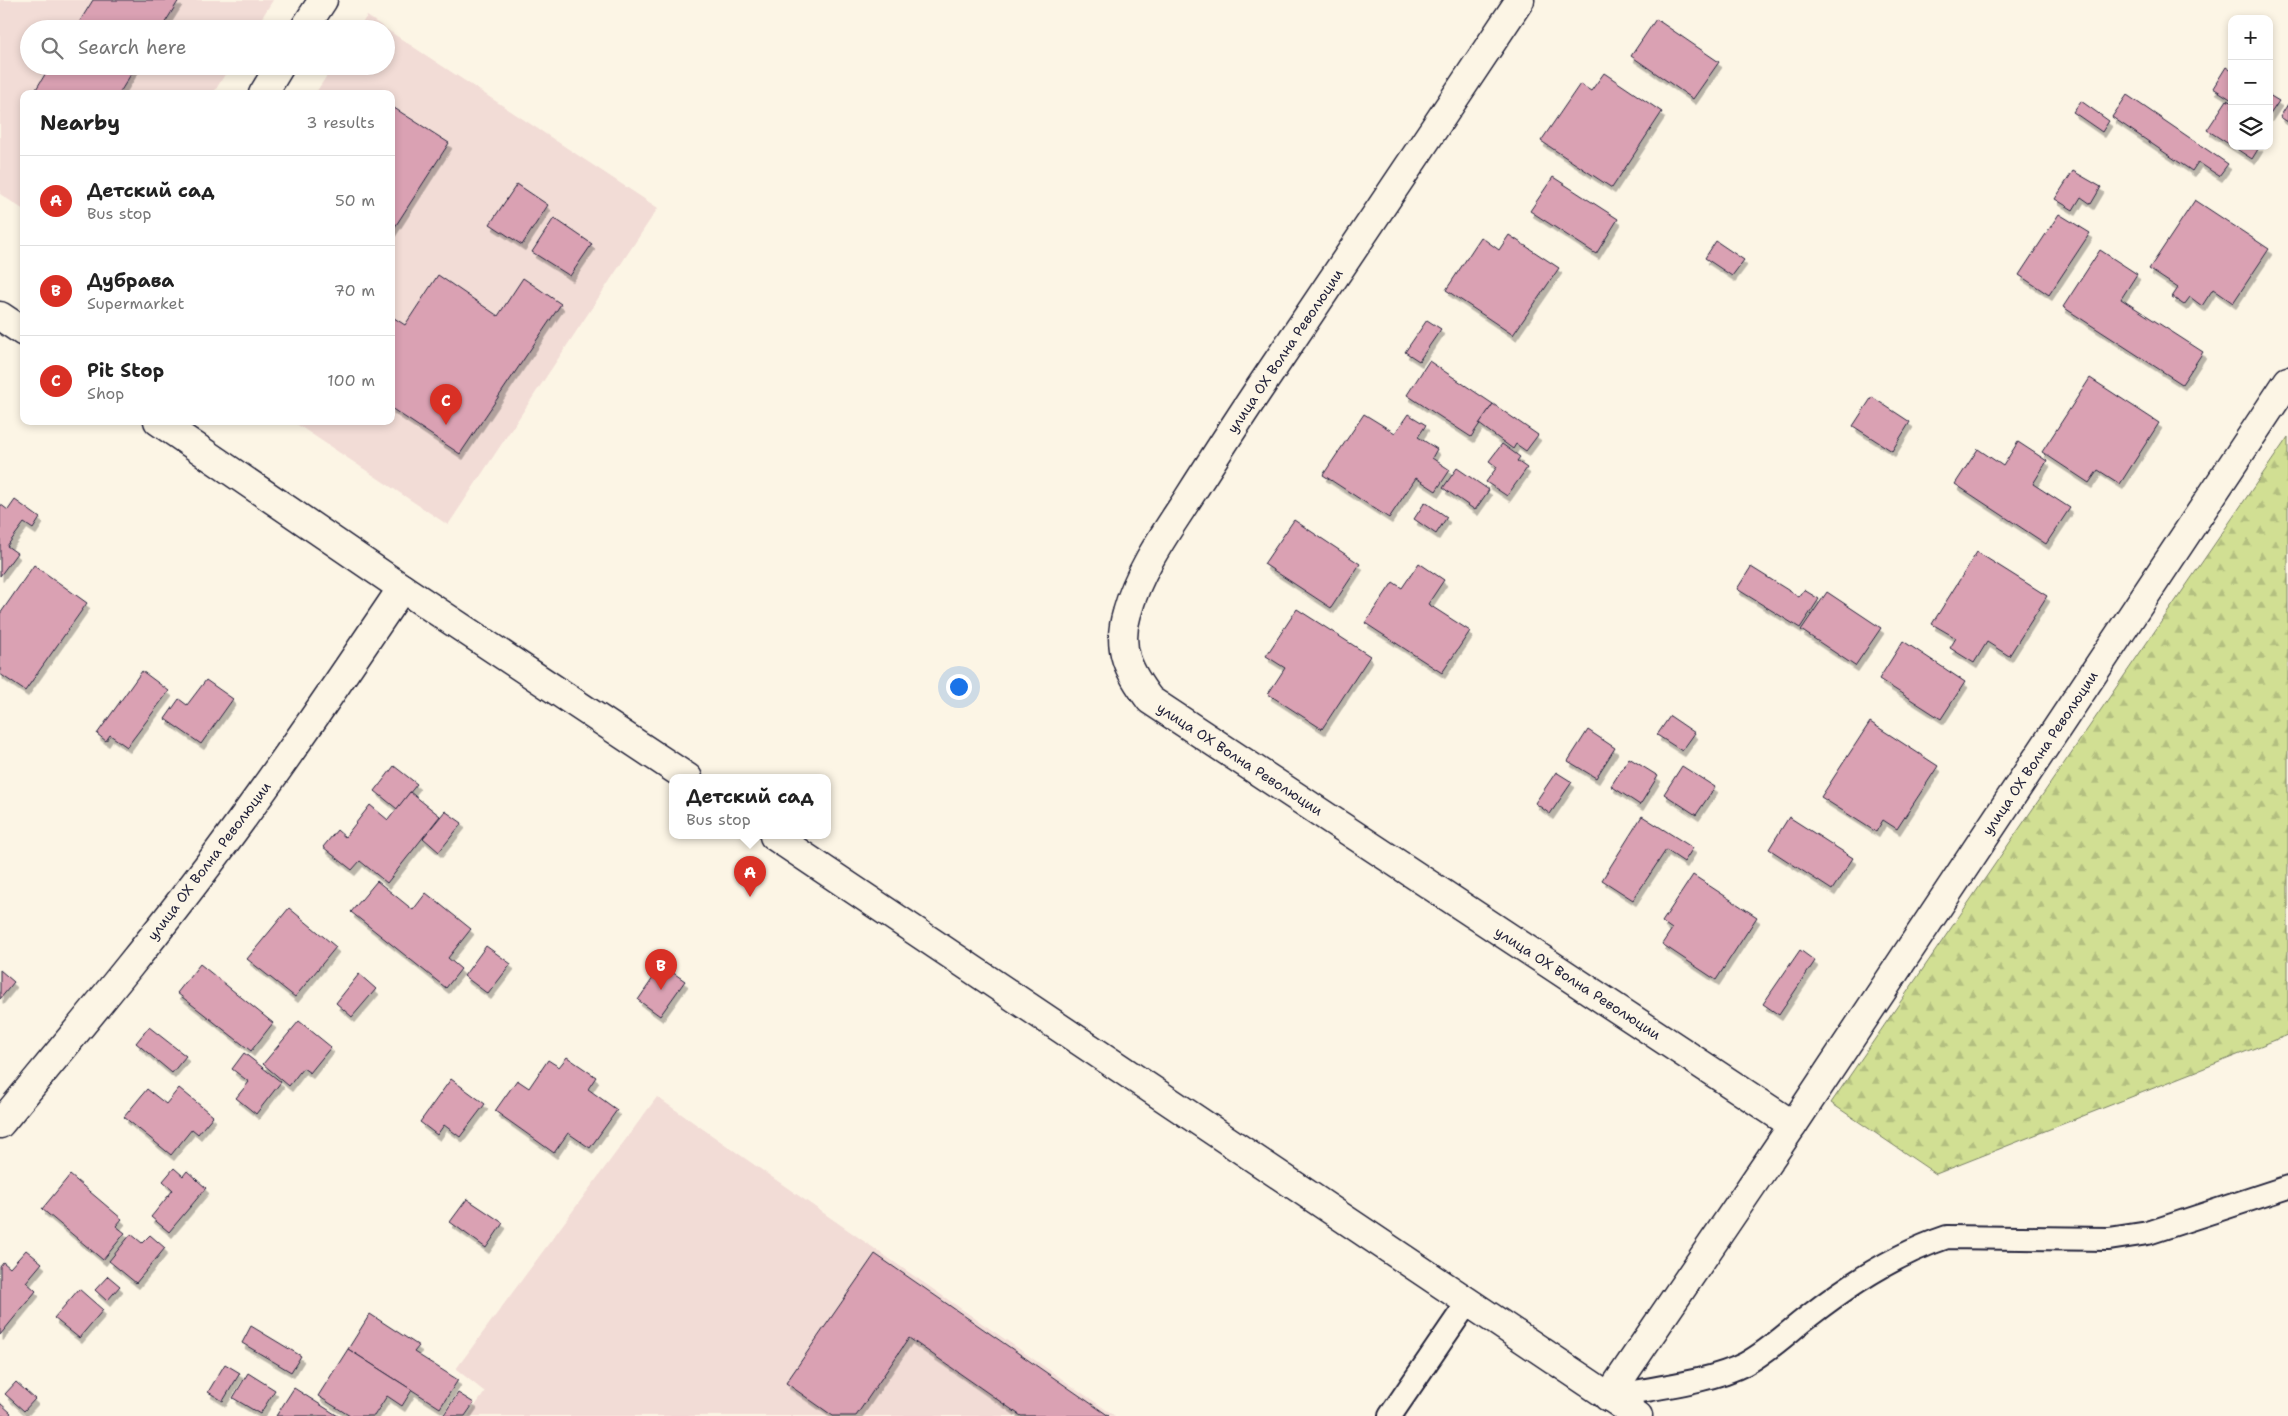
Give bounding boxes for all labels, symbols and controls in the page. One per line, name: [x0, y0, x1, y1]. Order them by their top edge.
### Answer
map controls: [2228, 15, 2273, 150]
button: +: [2228, 15, 2273, 60]
search box: [20, 20, 395, 75]
icon: search: [38, 34, 66, 62]
text: Search here: [78, 35, 187, 60]
button: −: [2228, 60, 2273, 105]
button: layers: [2228, 105, 2273, 150]
text: Nearby: [40, 109, 120, 137]
text: 3 results: [306, 112, 375, 133]
text: Детский сад: [87, 178, 214, 203]
text: A: [50, 190, 62, 211]
text: 50 m: [335, 190, 375, 211]
text: Bus stop: [87, 203, 152, 224]
street label: улица ОХ Волна Революции: [1223, 265, 1347, 437]
text: Дубрава: [87, 268, 174, 293]
text: B: [51, 280, 61, 301]
text: 70 m: [334, 280, 375, 301]
text: Supermarket: [87, 293, 184, 314]
text: Pit Stop: [87, 358, 164, 383]
text: C: [51, 370, 61, 391]
text: 100 m: [327, 370, 375, 391]
text: Shop: [87, 383, 124, 404]
pin: C: [430, 384, 462, 425]
street label: улица ОХ Волна Революции: [1978, 667, 2102, 839]
your location: [946, 674, 972, 700]
street label: улица ОХ Волна Революции: [1154, 699, 1326, 819]
popup: [669, 774, 831, 839]
street label: улица ОХ Волна Революции: [143, 778, 275, 944]
text: Детский сад: [686, 784, 814, 809]
text: Bus stop: [686, 809, 751, 830]
pin: A: [734, 856, 766, 897]
street label: улица ОХ Волна Революции: [1492, 923, 1664, 1043]
pin: B: [645, 949, 677, 990]

